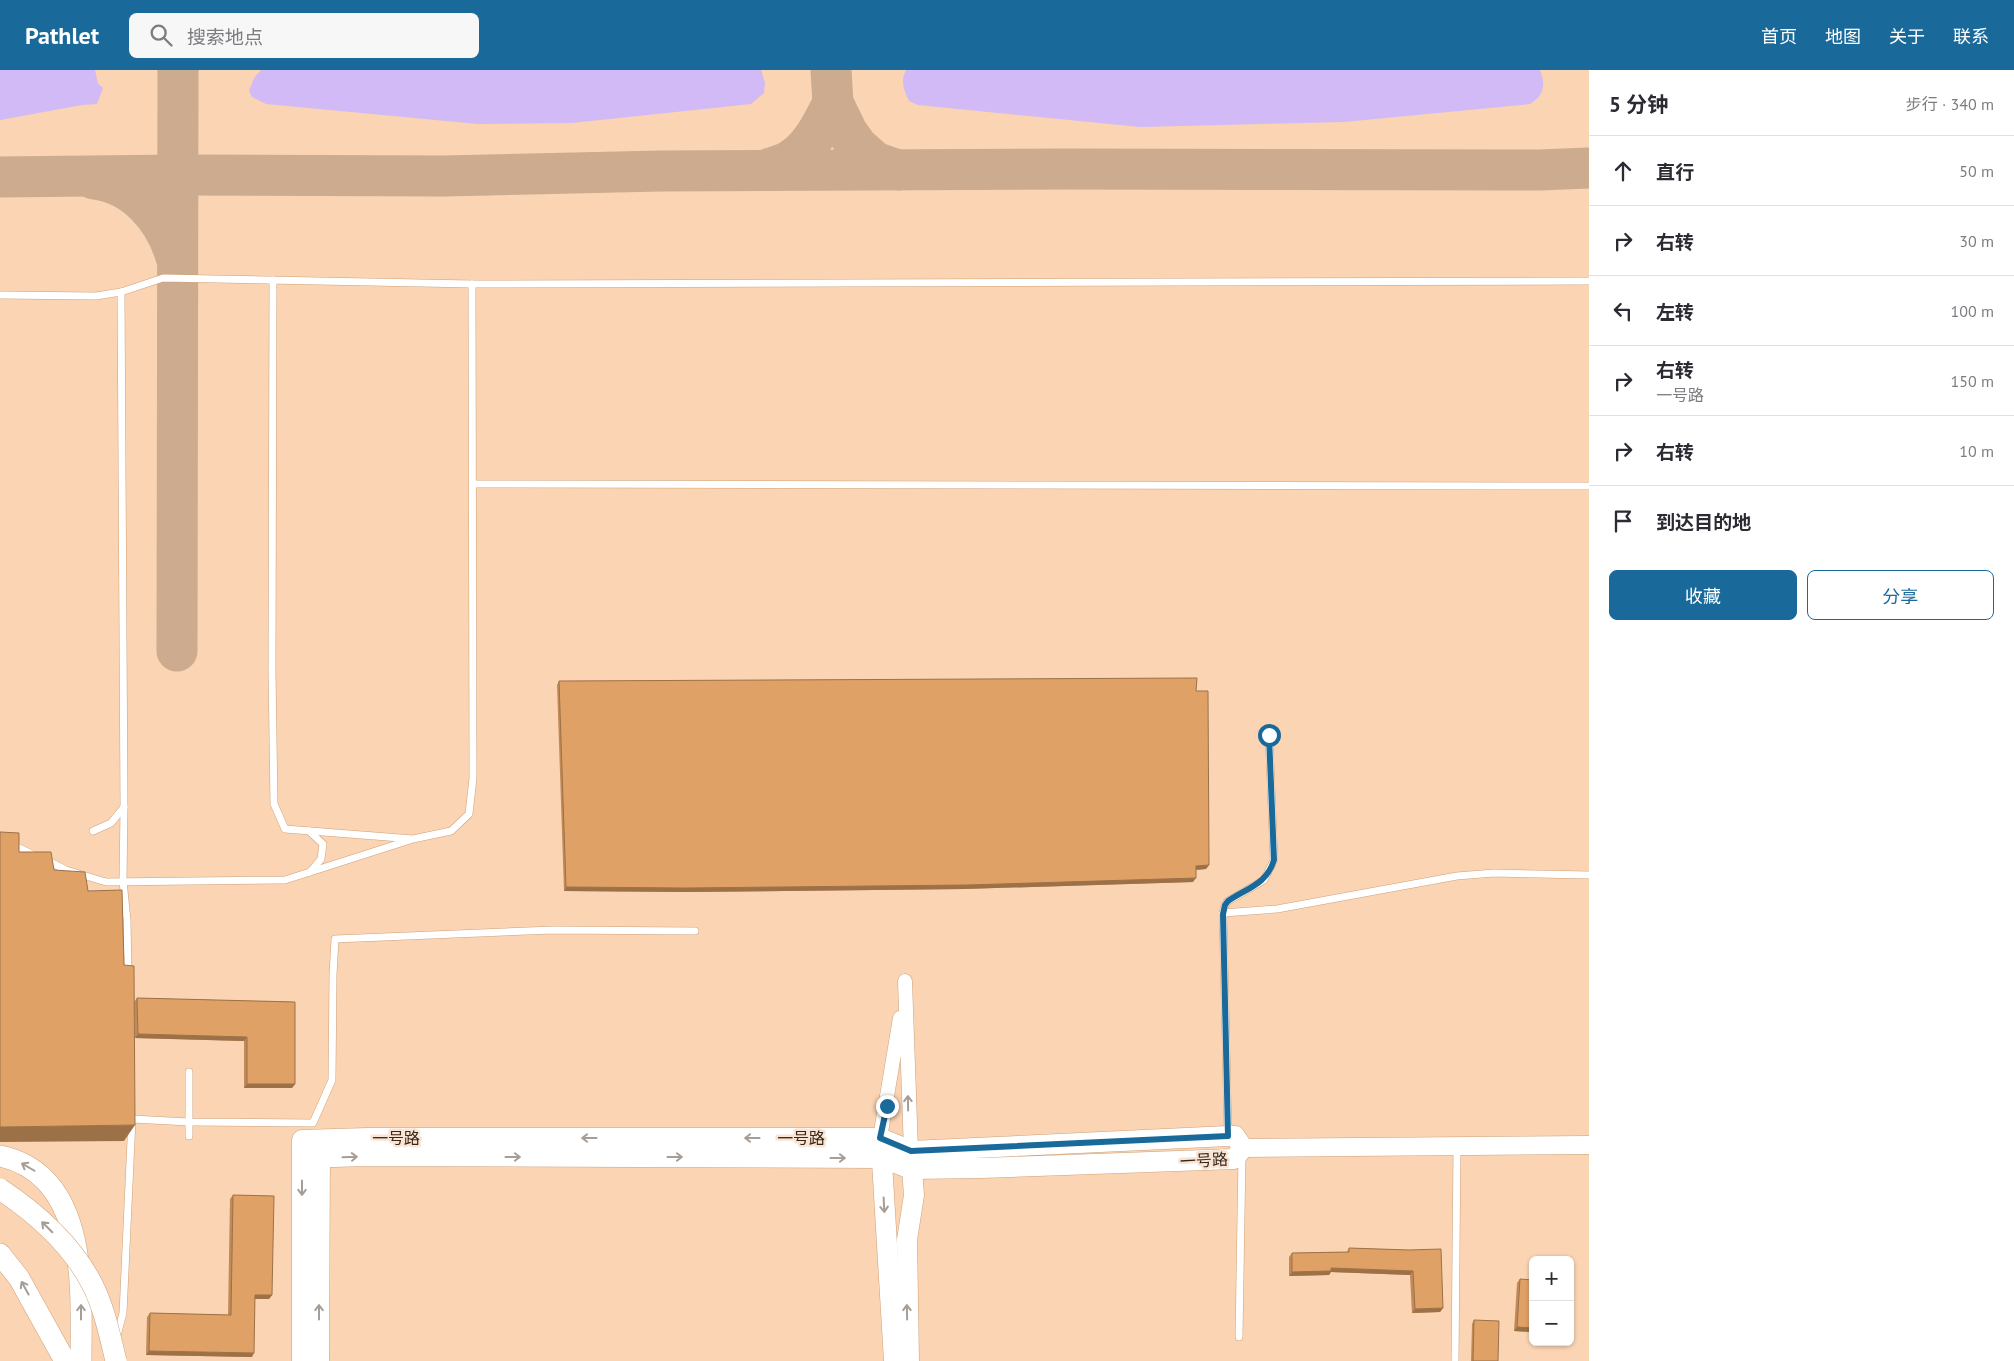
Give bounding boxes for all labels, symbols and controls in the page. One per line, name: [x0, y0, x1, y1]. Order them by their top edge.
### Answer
search box: [129, 13, 479, 58]
text: Pathlet: [25, 20, 99, 51]
icon: search: [147, 21, 175, 49]
text: 搜索地点: [187, 25, 263, 49]
text: 首页: [1761, 25, 1797, 48]
text: 地图: [1825, 25, 1861, 48]
text: 关于: [1889, 25, 1925, 48]
text: 联系: [1953, 25, 1989, 48]
text: 5 分钟: [1609, 91, 1668, 118]
text: 步行 · 340 m: [1906, 94, 1994, 114]
icon: ahead: [1609, 157, 1637, 185]
text: 直行: [1656, 160, 1694, 184]
text: 50 m: [1959, 161, 1994, 181]
icon: right: [1609, 227, 1637, 255]
text: 右转: [1656, 230, 1694, 254]
text: 30 m: [1959, 231, 1994, 251]
icon: left: [1609, 297, 1637, 325]
text: 左转: [1656, 300, 1694, 324]
text: 100 m: [1951, 301, 1994, 321]
text: 右转: [1656, 358, 1694, 382]
icon: right: [1609, 367, 1637, 395]
text: 150 m: [1951, 371, 1994, 391]
text: 一号路: [1656, 385, 1704, 405]
icon: right: [1609, 437, 1637, 465]
text: 右转: [1656, 440, 1694, 464]
text: 10 m: [1959, 441, 1994, 461]
icon: arrive: [1609, 507, 1637, 535]
text: 到达目的地: [1656, 510, 1751, 534]
button: 收藏: [1609, 570, 1797, 620]
button: 分享: [1807, 570, 1994, 620]
route start: [1258, 724, 1281, 747]
route end: [876, 1095, 899, 1118]
one-way arrow: [903, 1095, 913, 1111]
street label: 一号路: [372, 1128, 420, 1148]
street label: 一号路: [777, 1128, 825, 1148]
one-way arrow: [582, 1133, 598, 1143]
one-way arrow: [744, 1133, 760, 1143]
street label: 一号路: [1180, 1149, 1228, 1171]
one-way arrow: [342, 1152, 358, 1162]
one-way arrow: [504, 1152, 521, 1162]
one-way arrow: [667, 1152, 683, 1162]
one-way arrow: [830, 1153, 846, 1163]
one-way arrow: [21, 1162, 35, 1172]
one-way arrow: [297, 1180, 307, 1196]
one-way arrow: [880, 1196, 889, 1212]
one-way arrow: [41, 1220, 53, 1233]
map controls: [1529, 1256, 1574, 1346]
button: +: [1529, 1256, 1574, 1301]
one-way arrow: [19, 1281, 29, 1295]
button: −: [1529, 1301, 1574, 1346]
one-way arrow: [76, 1305, 86, 1321]
one-way arrow: [314, 1305, 324, 1321]
one-way arrow: [902, 1305, 912, 1321]

